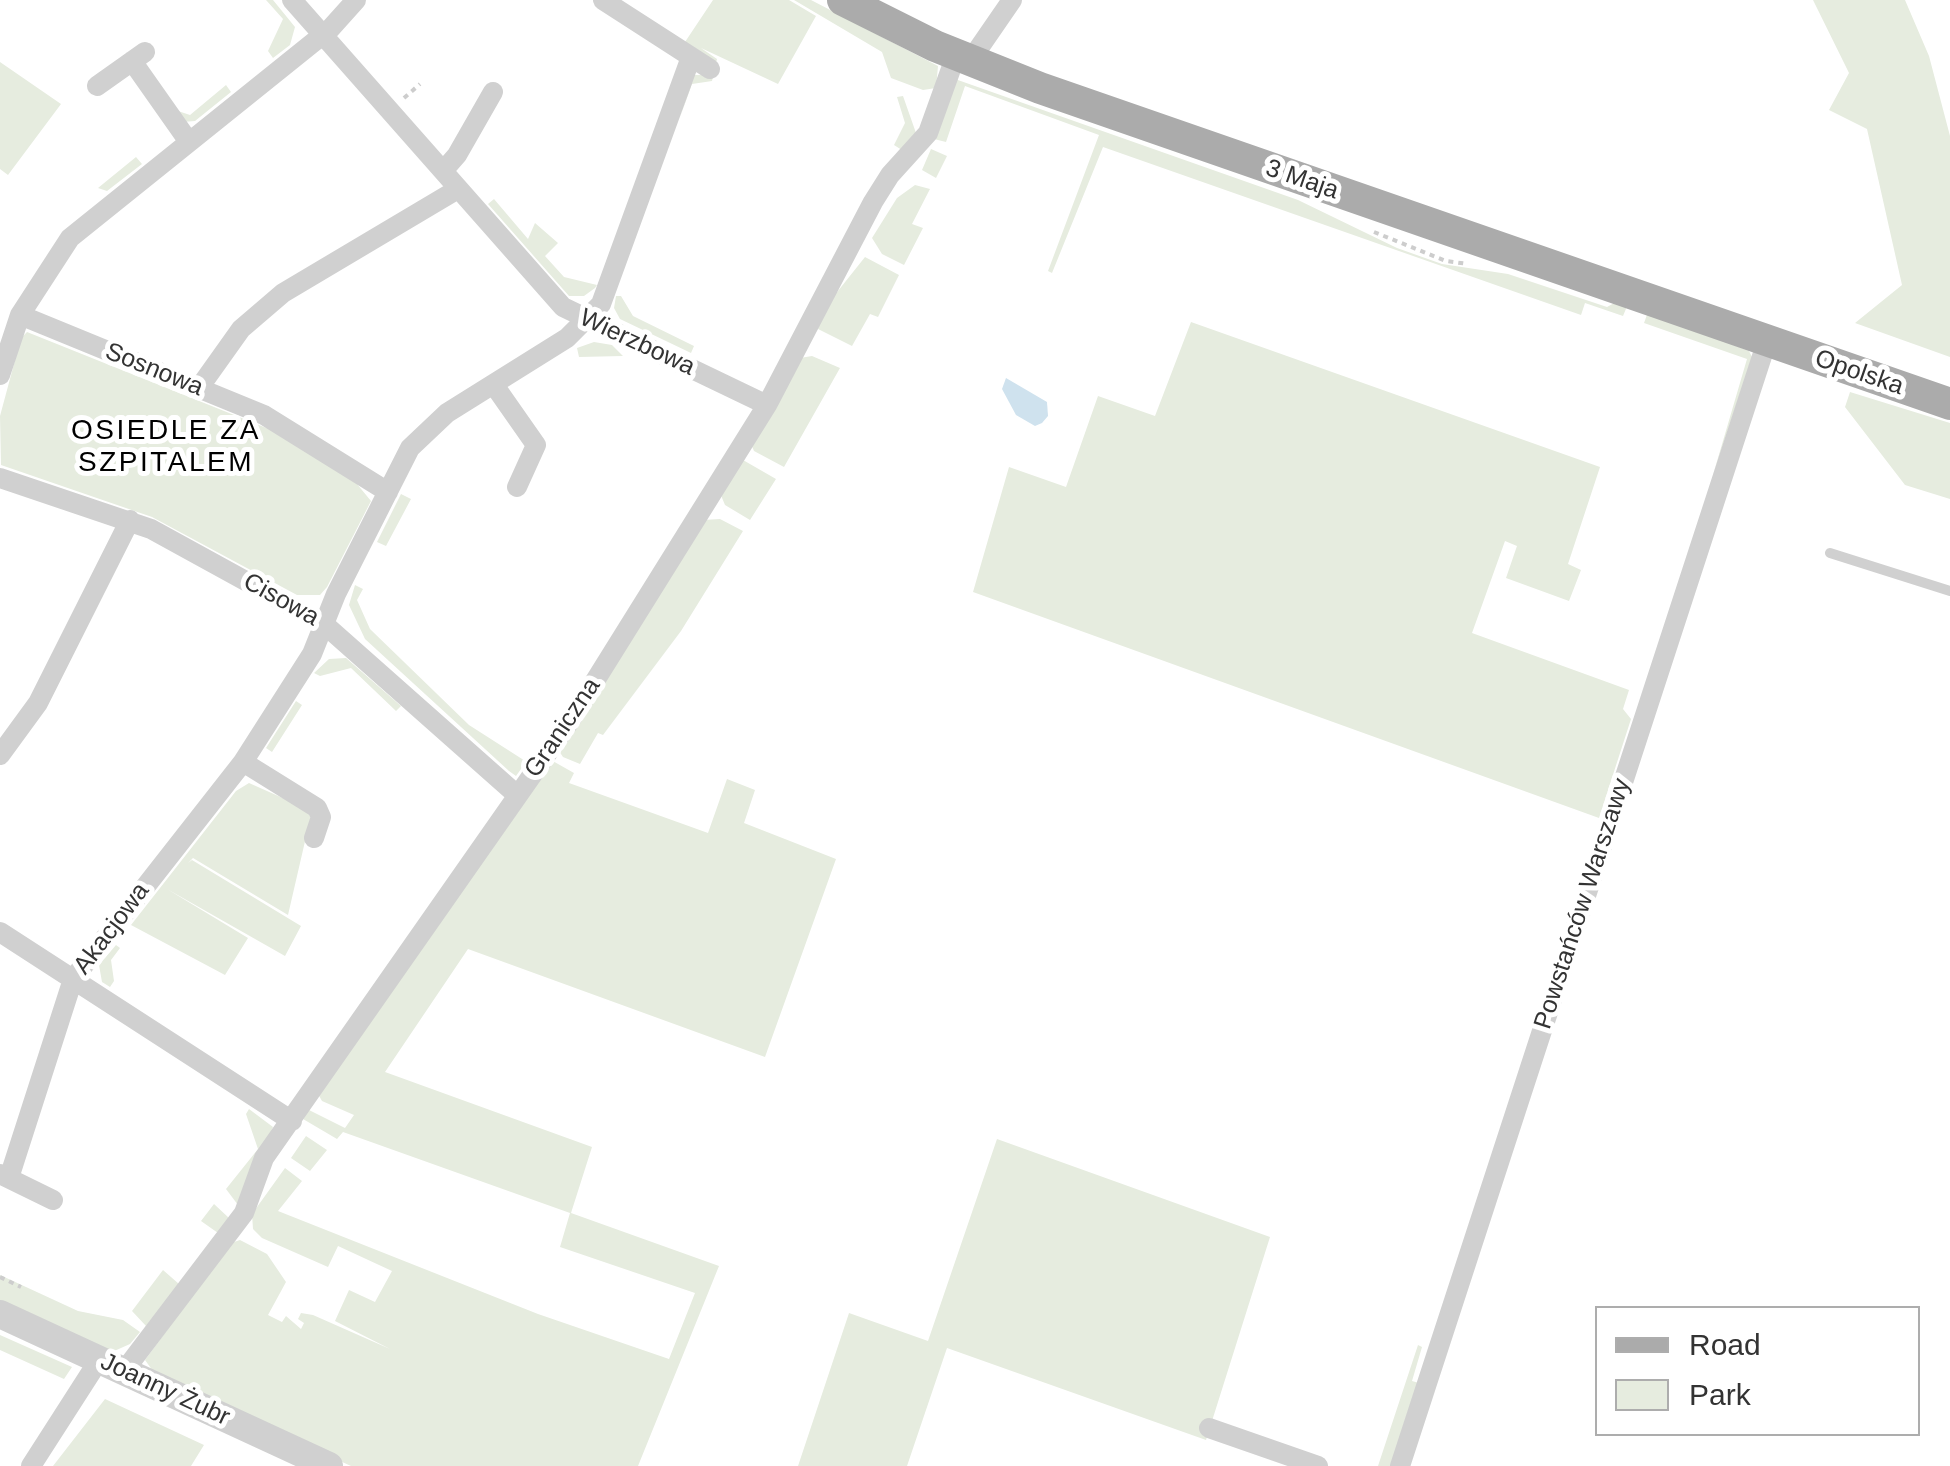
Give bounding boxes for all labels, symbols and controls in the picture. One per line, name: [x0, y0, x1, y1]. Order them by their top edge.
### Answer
street label: 3 Maja: [1262, 154, 1342, 206]
street label: Wierzbowa: [575, 303, 699, 383]
street label: Sosnowa: [101, 337, 207, 403]
street label: Opolska: [1811, 344, 1907, 402]
district label: OSIEDLE ZA SZPITALEM: [71, 414, 261, 480]
street label: Cisowa: [238, 567, 324, 633]
street label: Graniczna: [519, 672, 607, 784]
street label: Powstańców Warszawy: [1528, 775, 1638, 1033]
street label: Akacjowa: [68, 877, 156, 981]
legend: [1595, 1306, 1920, 1436]
text: Road: [1689, 1328, 1761, 1361]
street label: Joanny Żubr: [96, 1347, 234, 1433]
text: Park: [1689, 1378, 1751, 1411]

